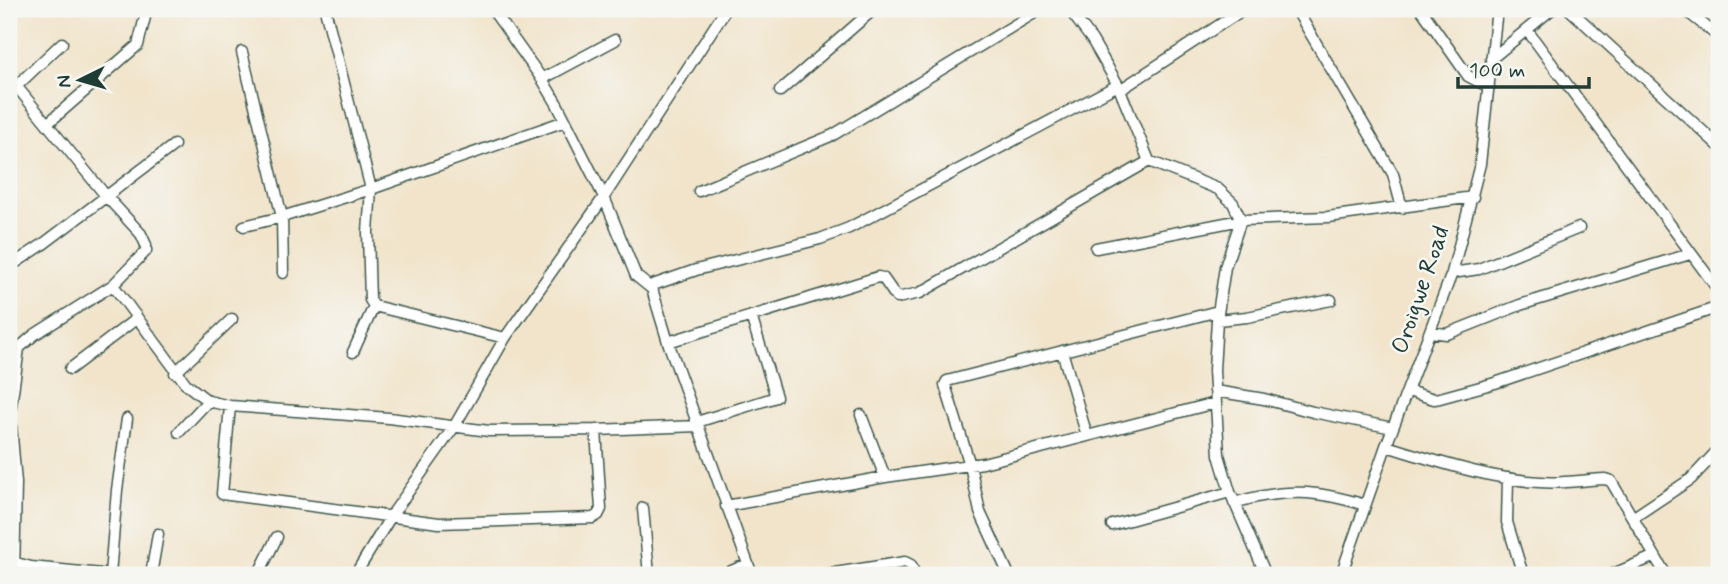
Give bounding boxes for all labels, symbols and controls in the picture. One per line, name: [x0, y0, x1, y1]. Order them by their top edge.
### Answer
north arrow: [46, 46, 116, 116]
scale bar: [1458, 46, 1590, 90]
text: 100 m: [1469, 57, 1525, 85]
text: N: [52, 74, 78, 89]
street label: Oroigwe Road: [1385, 222, 1457, 358]

